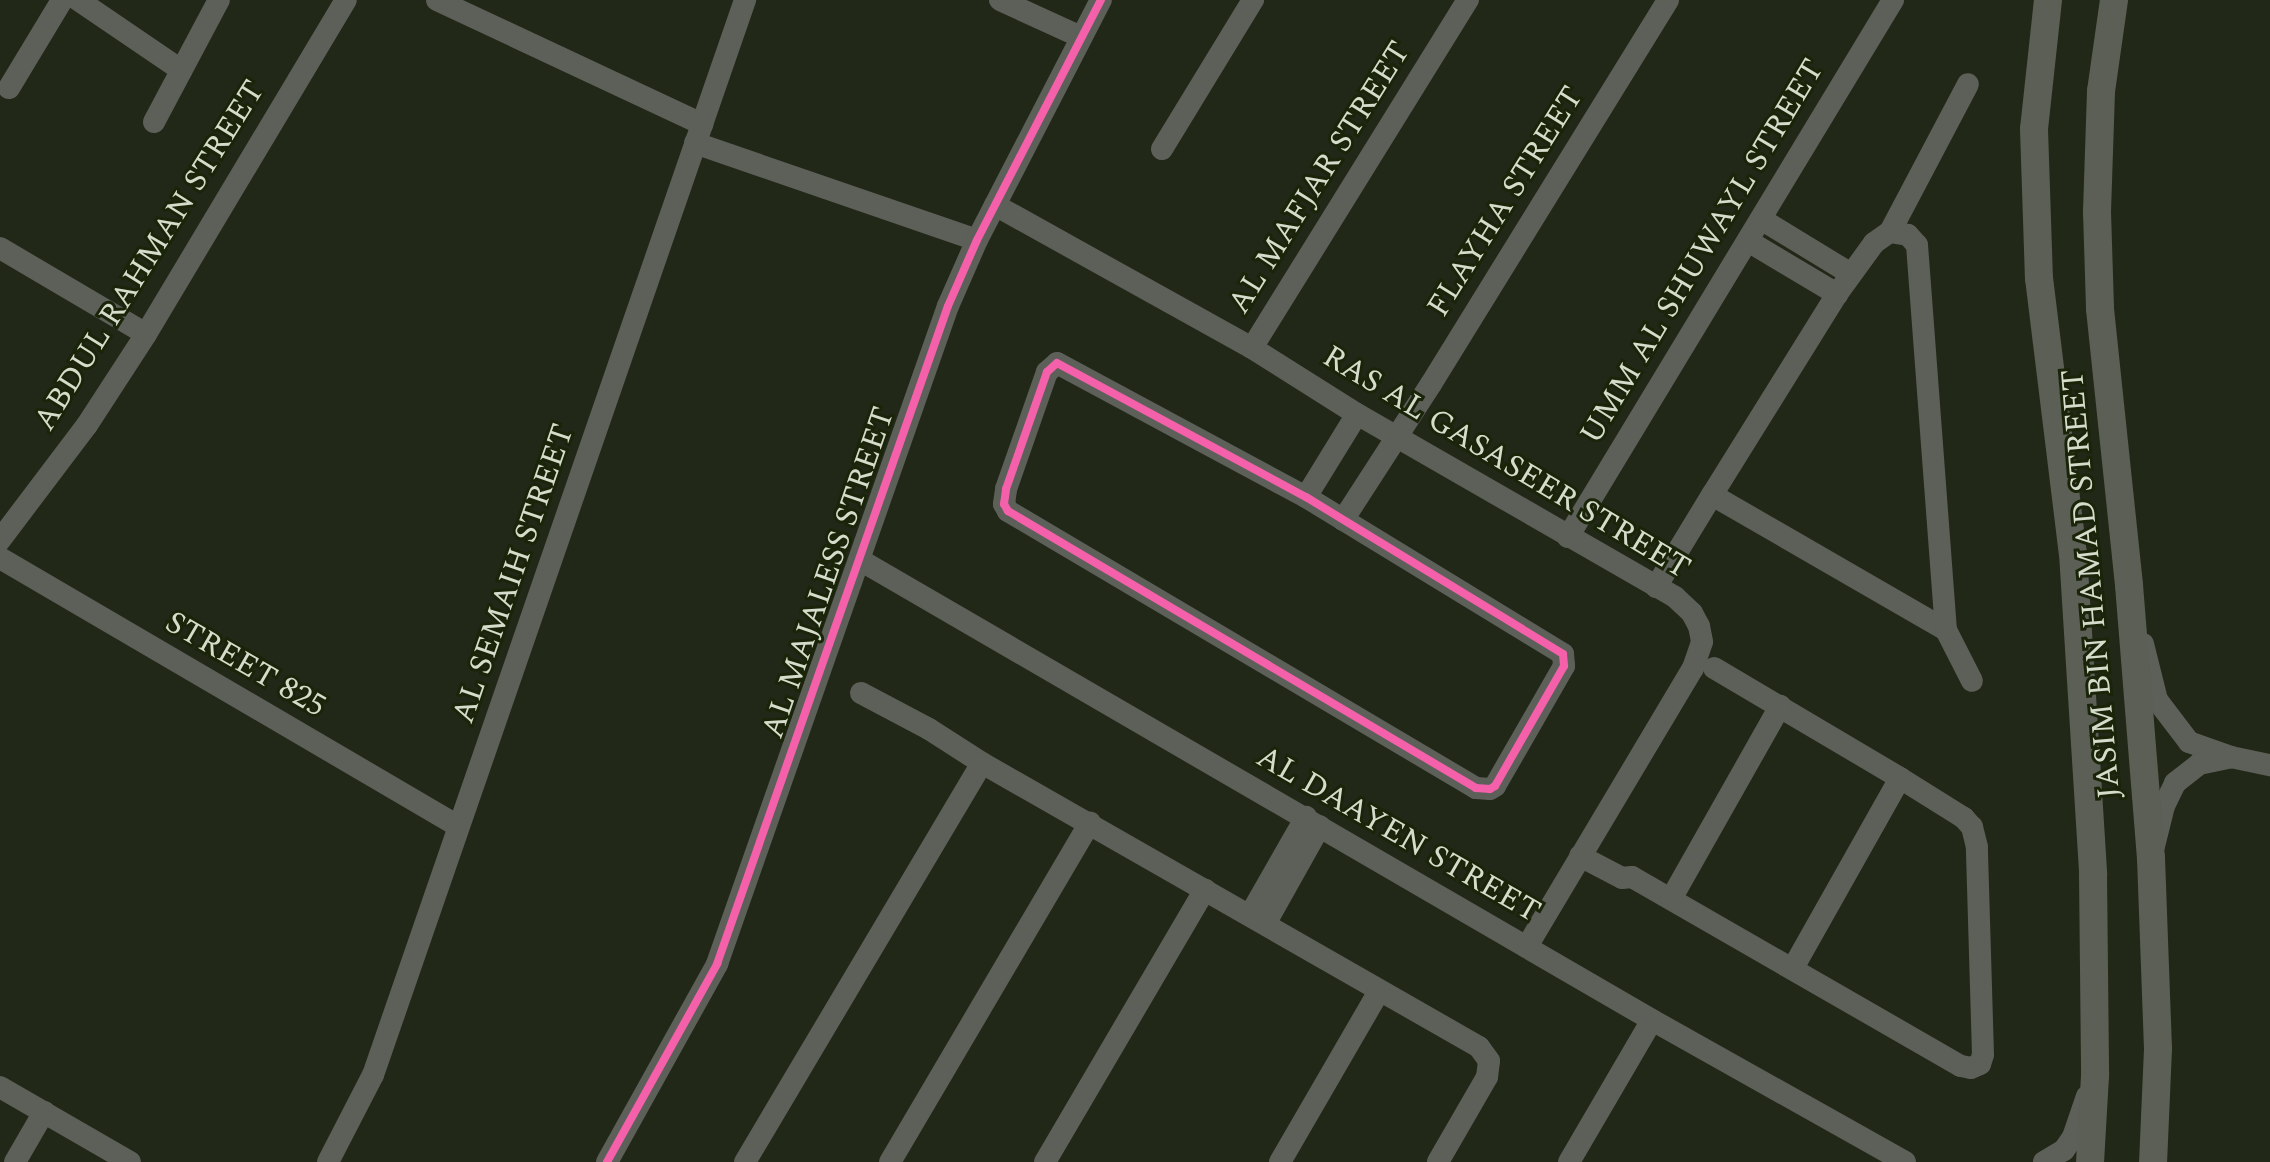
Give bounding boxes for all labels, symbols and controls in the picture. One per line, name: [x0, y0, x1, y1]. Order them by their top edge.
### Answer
street label: AL MAFJAR STREET: [1221, 35, 1419, 321]
street label: UMM AL SHUWAYL STREET: [1573, 53, 1833, 451]
street label: ABDUL RAHMAN STREET: [26, 74, 274, 438]
street label: FLAYHA STREET: [1420, 80, 1592, 324]
street label: RAS AL GASASEER STREET: [1315, 338, 1697, 588]
street label: JASIM BIN HAMAD STREET: [2054, 368, 2130, 800]
street label: AL MAJALESS STREET: [754, 402, 904, 744]
street label: AL SEMAIH STREET: [445, 419, 583, 729]
street label: STREET 825: [158, 604, 332, 726]
street label: AL DAAYEN STREET: [1249, 738, 1547, 932]

